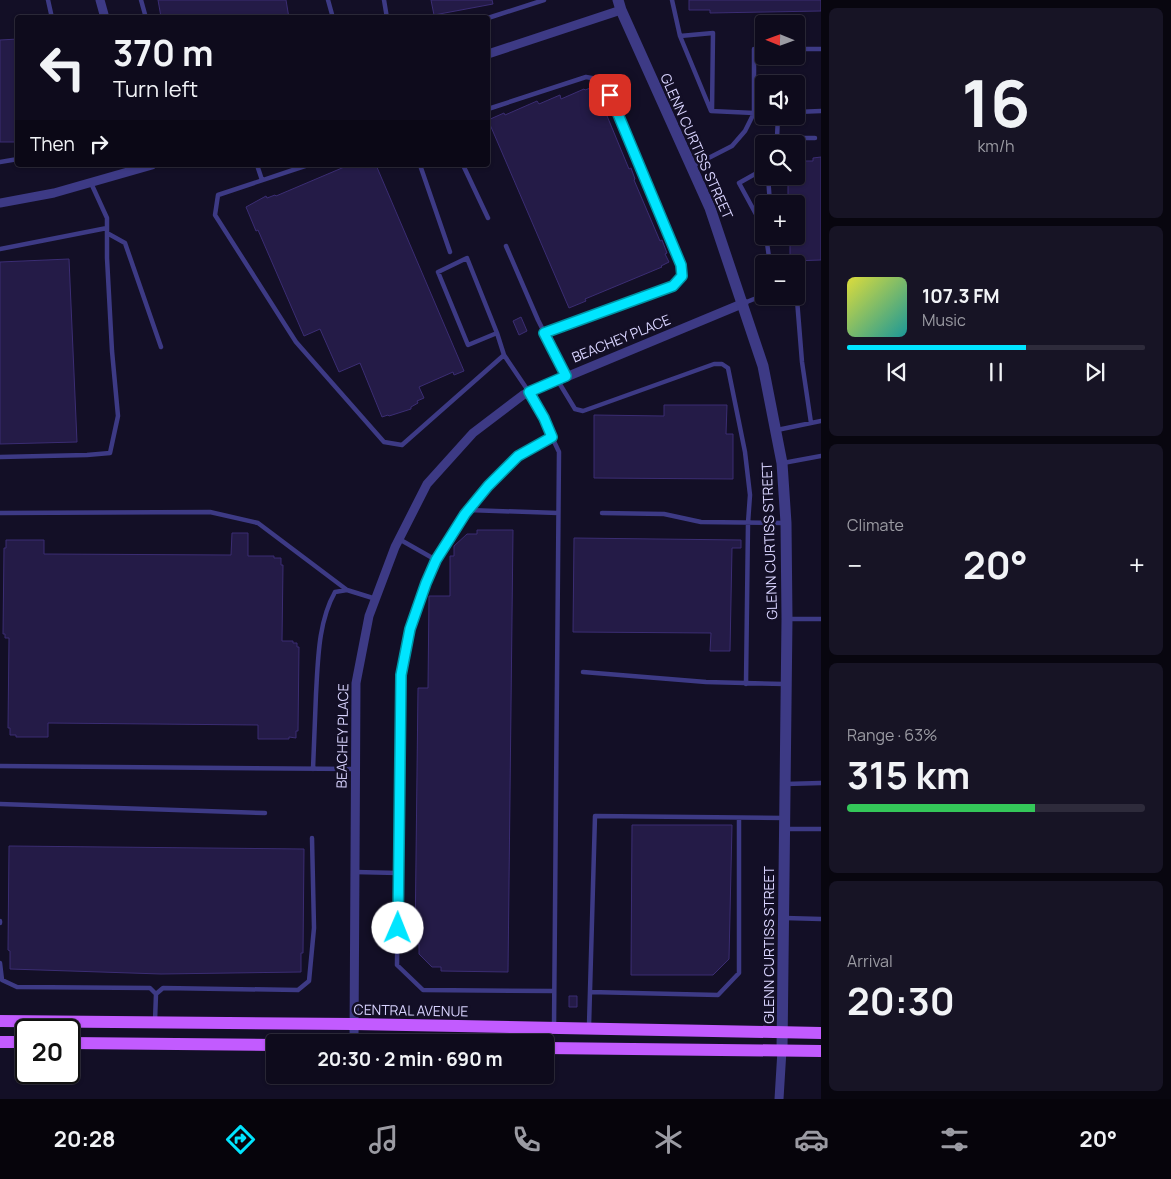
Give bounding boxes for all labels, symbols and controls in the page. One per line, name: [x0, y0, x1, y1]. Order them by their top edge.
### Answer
north arrow: [755, 15, 805, 65]
map controls: [755, 15, 805, 305]
text: 370 m: [113, 29, 214, 77]
icon: left: [30, 35, 95, 100]
text: 16: [962, 58, 1030, 147]
street label: GLENN CURTISS STREET: [656, 70, 738, 222]
text: Turn left: [113, 74, 198, 104]
pin: [589, 74, 631, 116]
button: sound: [755, 75, 805, 125]
icon: arrive: [596, 81, 624, 109]
icon: right: [85, 130, 113, 158]
text: Then: [30, 131, 75, 157]
button: search: [755, 135, 805, 185]
text: km/h: [977, 135, 1015, 157]
button: +: [755, 195, 805, 245]
button: −: [755, 255, 805, 305]
text: 107.3 FM: [922, 283, 999, 309]
text: Music: [922, 309, 966, 331]
street label: BEACHEY PLACE: [569, 310, 673, 366]
icon: previous: [883, 358, 911, 386]
icon: pause: [982, 358, 1010, 386]
icon: next: [1081, 358, 1109, 386]
street label: GLENN CURTISS STREET: [757, 461, 781, 620]
text: Climate: [847, 514, 904, 536]
text: 20°: [963, 538, 1028, 590]
text: −: [847, 546, 862, 584]
text: +: [1129, 546, 1145, 584]
street label: BEACHEY PLACE: [332, 683, 352, 789]
text: Range · 63%: [847, 724, 938, 746]
text: 315 km: [847, 748, 970, 800]
street label: GLENN CURTISS STREET: [759, 866, 778, 1024]
position arrow: [371, 901, 423, 953]
text: Arrival: [847, 950, 893, 972]
text: 20:30: [847, 974, 955, 1026]
street label: CENTRAL AVENUE: [354, 1000, 468, 1020]
speed limit sign: 20: [15, 1019, 80, 1084]
text: 20:30 · 2 min · 690 m: [317, 1046, 503, 1072]
icon: directions: [223, 1122, 258, 1157]
icon: music: [366, 1122, 401, 1157]
icon: phone: [509, 1122, 544, 1157]
icon: climate: [651, 1122, 686, 1157]
icon: car: [794, 1122, 829, 1157]
icon: filters: [937, 1122, 972, 1157]
text: 20:28: [54, 1124, 116, 1154]
text: 20°: [1080, 1124, 1117, 1154]

